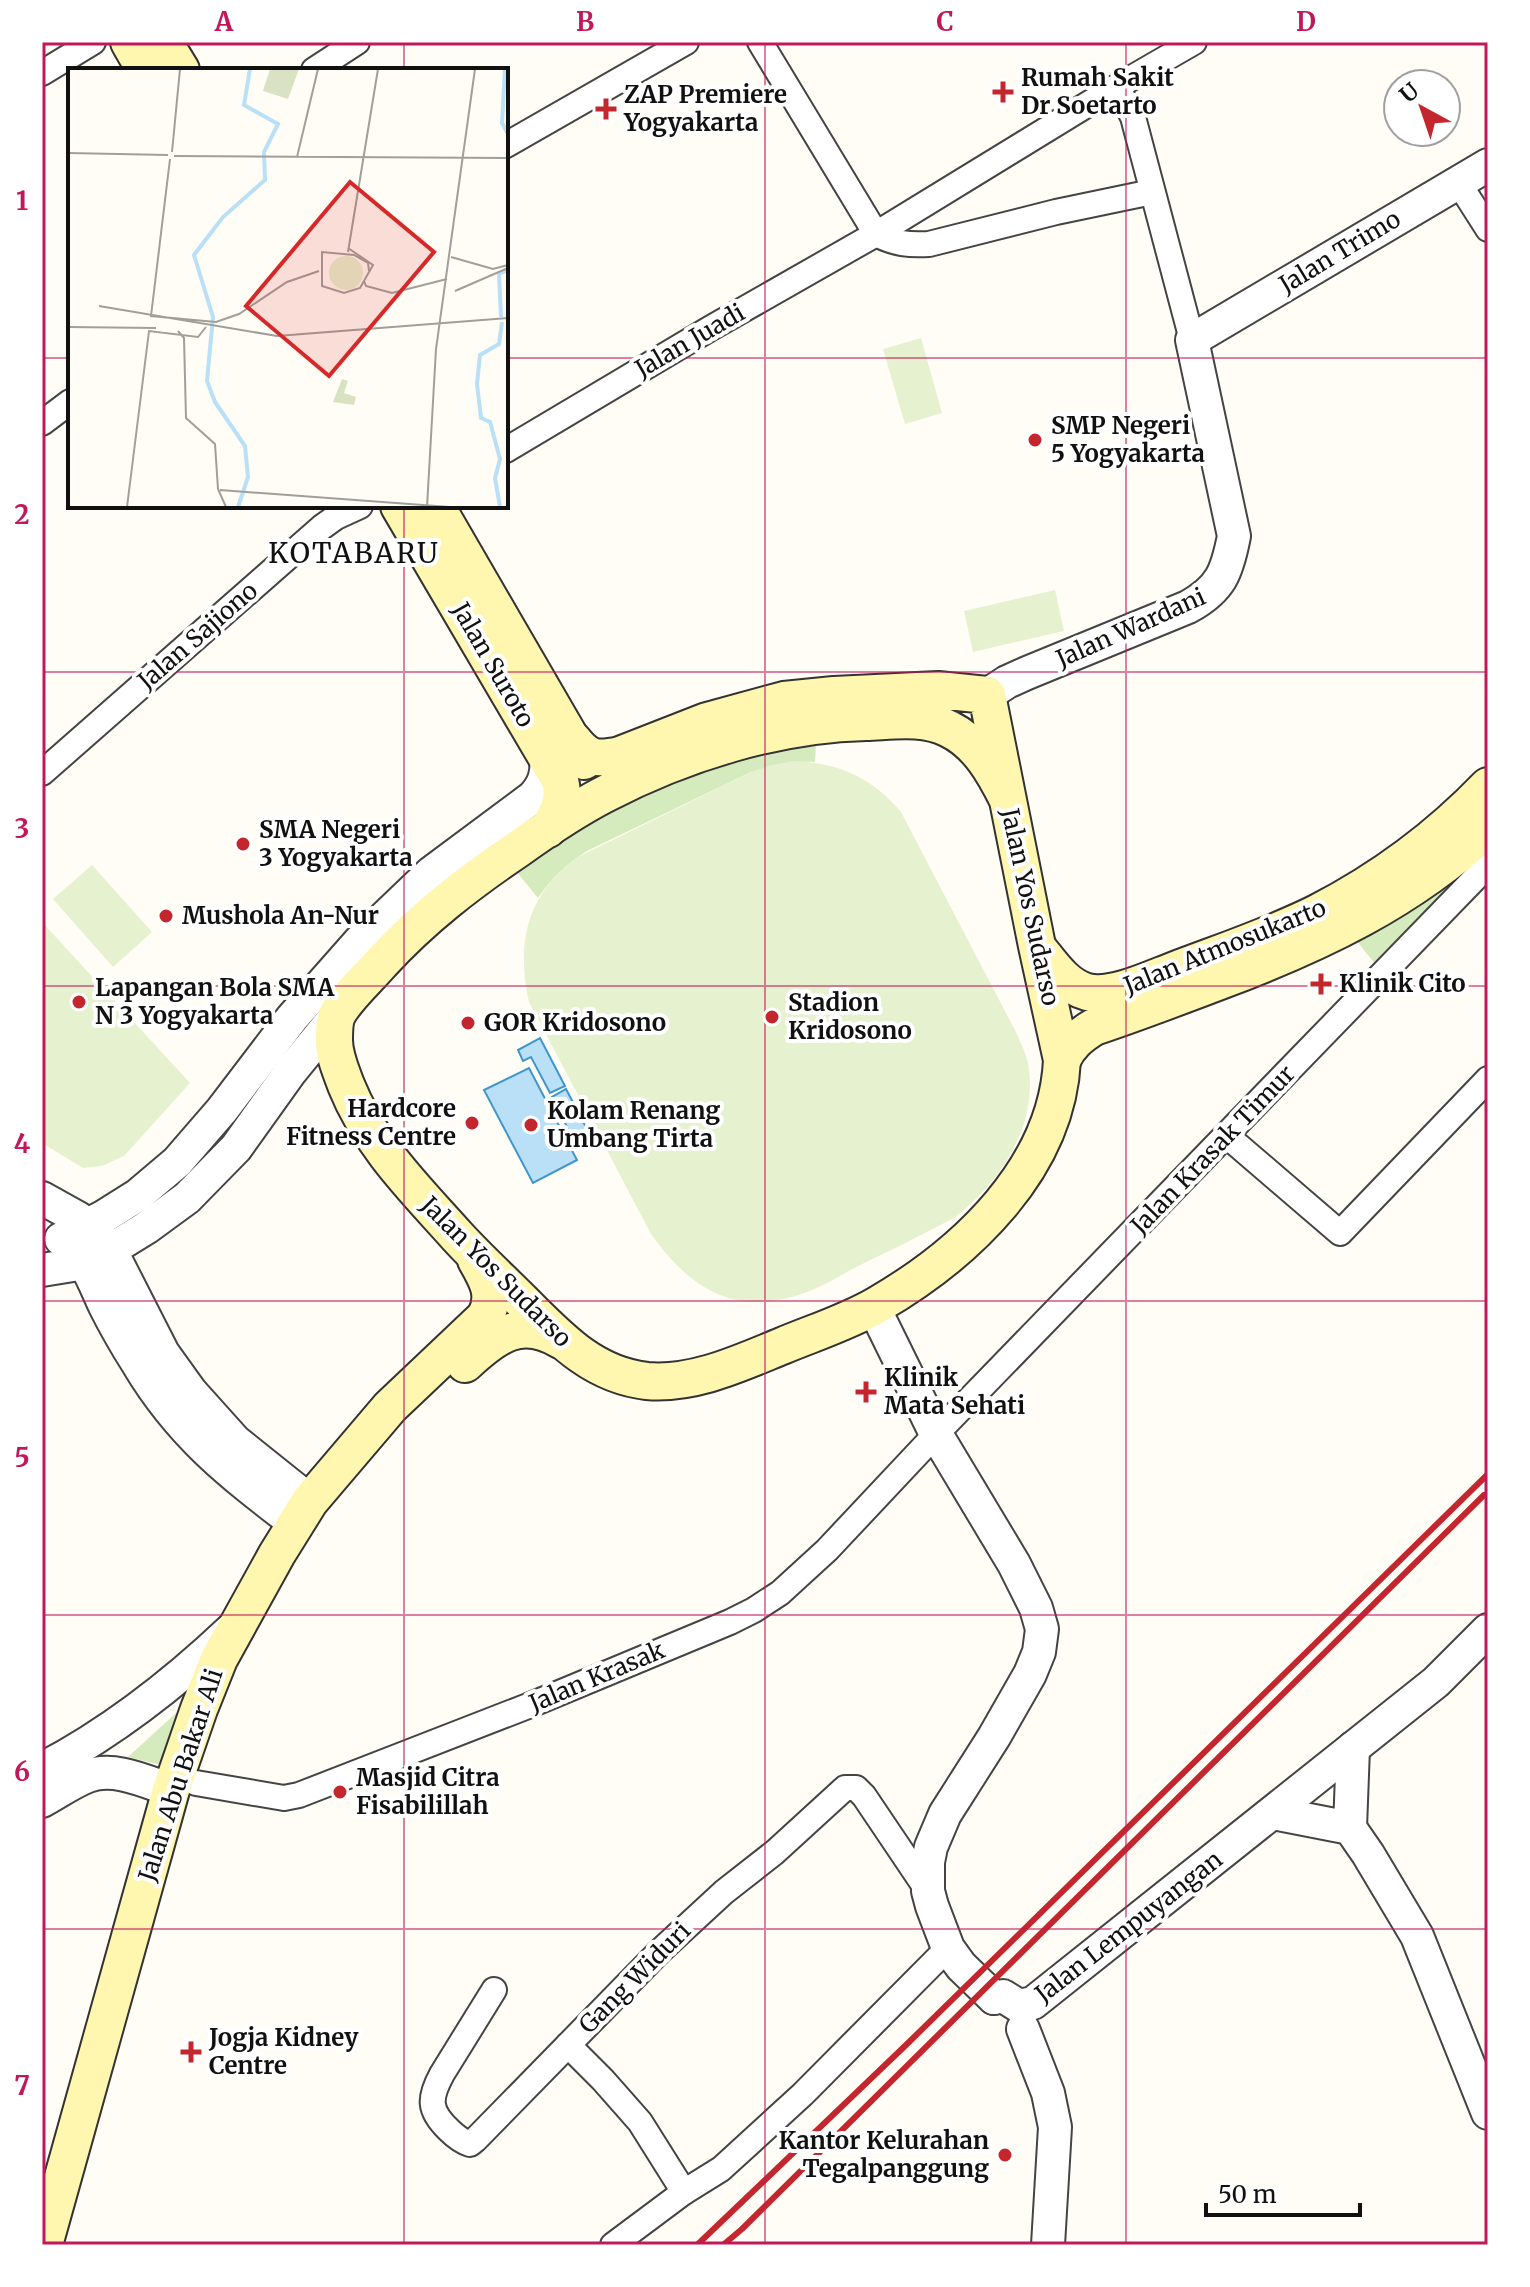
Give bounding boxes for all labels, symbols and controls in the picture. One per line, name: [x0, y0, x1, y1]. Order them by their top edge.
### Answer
text: A: [214, 5, 234, 38]
text: B: [576, 5, 594, 38]
text: C: [936, 5, 954, 38]
text: D: [1296, 5, 1316, 38]
place label: Rumah Sakit Dr Soetarto: [1021, 62, 1174, 121]
inset map: [68, 68, 508, 508]
north arrow: [1382, 68, 1462, 148]
text: U: [1394, 76, 1425, 109]
place label: ZAP Premiere Yogyakarta: [623, 79, 787, 138]
marker: Rumah Sakit Dr Soetarto: [992, 81, 1014, 103]
marker: ZAP Premiere Yogyakarta: [595, 98, 617, 120]
text: 1: [16, 184, 28, 217]
street label: Jalan Trimo: [1273, 203, 1406, 300]
street label: Jalan Juadi: [629, 297, 750, 385]
place label: SMP Negeri 5 Yogyakarta: [1051, 410, 1205, 469]
marker: SMP Negeri 5 Yogyakarta: [1026, 431, 1044, 449]
text: 2: [14, 498, 30, 531]
district label: KOTABARU: [268, 535, 440, 571]
street label: Jalan Sajiono: [131, 575, 264, 697]
street label: Jalan Wardani: [1050, 581, 1210, 675]
street label: Jalan Suroto: [445, 596, 542, 733]
street label: Jalan Yos Sudarso: [994, 805, 1067, 1008]
text: 3: [15, 812, 29, 845]
place label: SMA Negeri 3 Yogyakarta: [259, 814, 413, 873]
marker: SMA Negeri 3 Yogyakarta: [234, 835, 252, 853]
street label: Jalan Atmosukarto: [1118, 892, 1330, 1002]
place label: Mushola An-Nur: [182, 900, 379, 931]
marker: Mushola An-Nur: [157, 907, 175, 925]
place label: Klinik Cito: [1339, 968, 1466, 999]
place label: Lapangan Bola SMA N 3 Yogyakarta: [95, 972, 335, 1031]
marker: Klinik Cito: [1310, 973, 1332, 995]
place label: Stadion Kridosono: [788, 987, 912, 1046]
marker: Lapangan Bola SMA N 3 Yogyakarta: [70, 993, 88, 1011]
place label: GOR Kridosono: [484, 1007, 666, 1038]
marker: Stadion Kridosono: [763, 1008, 781, 1026]
marker: GOR Kridosono: [459, 1014, 477, 1032]
street label: Jalan Krasak Timur: [1123, 1058, 1301, 1241]
place label: Hardcore Fitness Centre: [286, 1093, 456, 1152]
place label: Kolam Renang Umbang Tirta: [547, 1095, 720, 1154]
marker: Hardcore Fitness Centre: [463, 1114, 481, 1132]
marker: Kolam Renang Umbang Tirta: [522, 1116, 540, 1134]
text: 4: [14, 1127, 31, 1160]
street label: Jalan Yos Sudarso: [414, 1189, 578, 1354]
place label: Klinik Mata Sehati: [884, 1362, 1025, 1421]
marker: Klinik Mata Sehati: [855, 1381, 877, 1403]
text: 5: [14, 1441, 30, 1474]
street label: Jalan Krasak: [524, 1634, 670, 1719]
street label: Jalan Abu Bakar Ali: [131, 1664, 230, 1886]
text: 6: [14, 1755, 30, 1788]
place label: Masjid Citra Fisabilillah: [356, 1762, 500, 1821]
marker: Masjid Citra Fisabilillah: [331, 1783, 349, 1801]
street label: Jalan Lempuyangan: [1028, 1844, 1229, 2010]
street label: Gang Widuri: [572, 1915, 697, 2040]
place label: Jogja Kidney Centre: [208, 2022, 359, 2081]
marker: Jogja Kidney Centre: [180, 2041, 202, 2063]
text: 7: [14, 2069, 30, 2102]
place label: Kantor Kelurahan Tegalpanggung: [778, 2125, 989, 2184]
marker: Kantor Kelurahan Tegalpanggung: [996, 2146, 1014, 2164]
scale bar: [1206, 2167, 1360, 2217]
text: 50 m: [1218, 2179, 1277, 2210]

